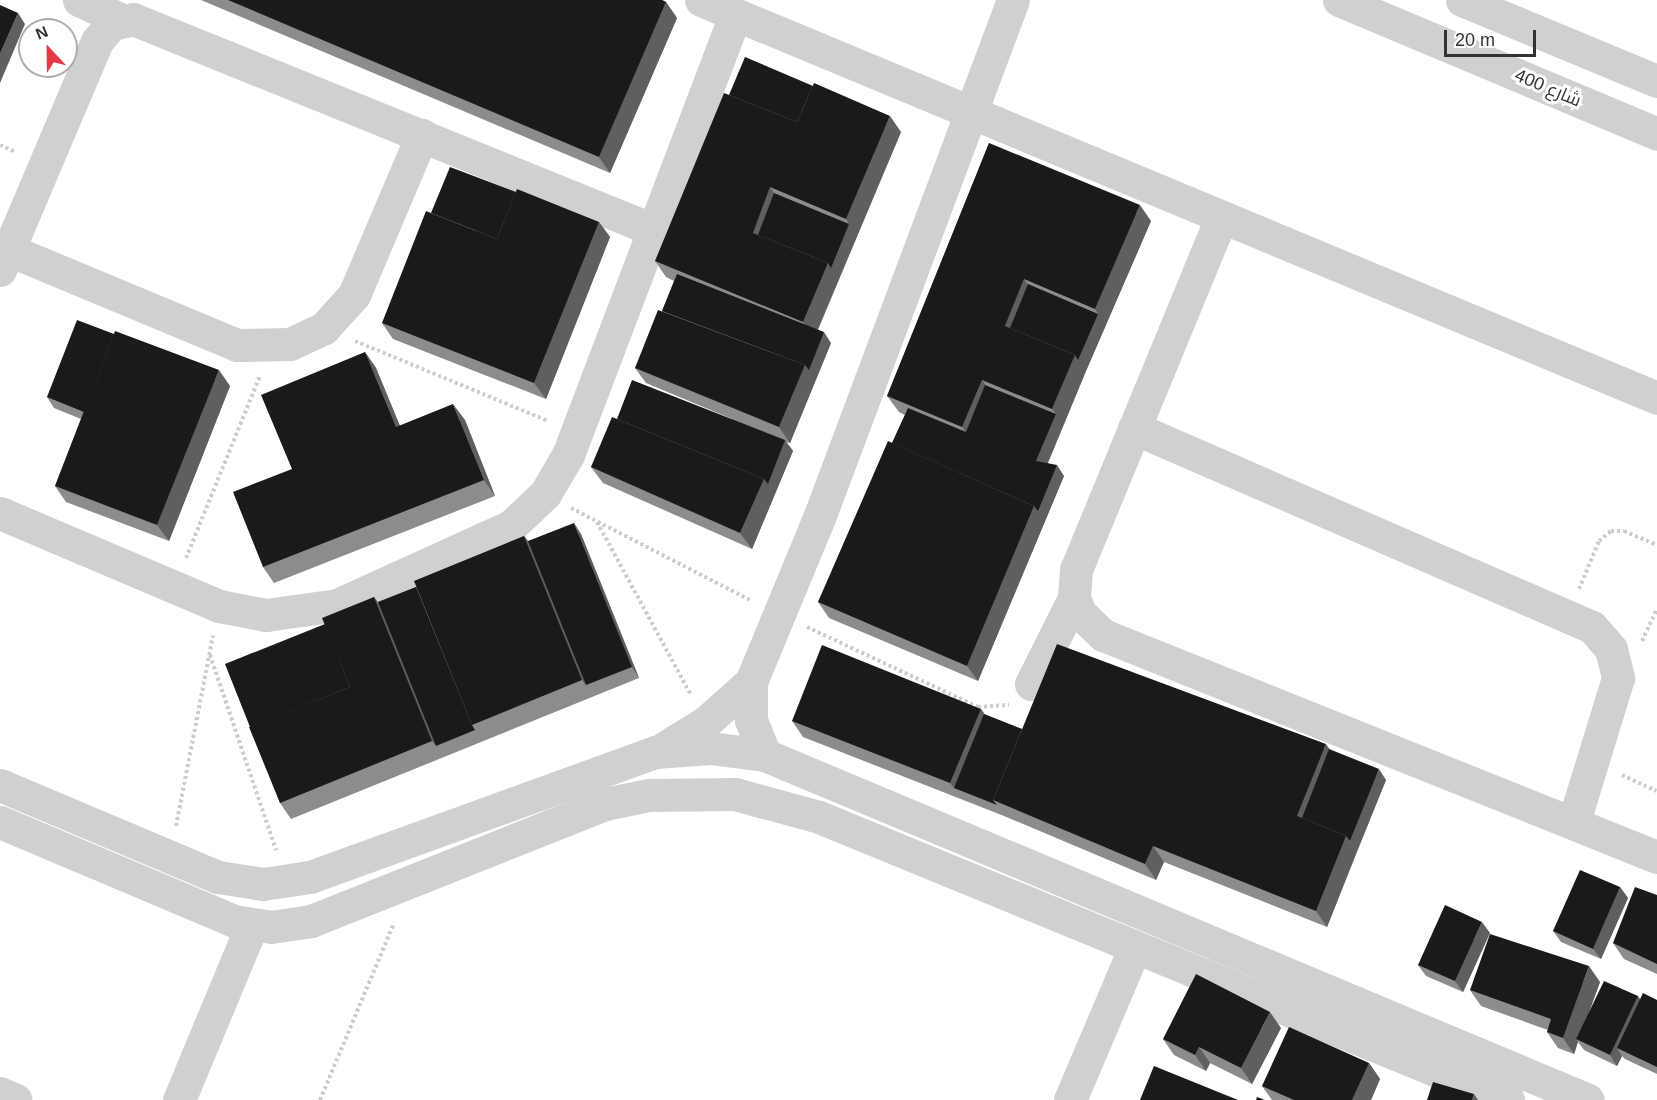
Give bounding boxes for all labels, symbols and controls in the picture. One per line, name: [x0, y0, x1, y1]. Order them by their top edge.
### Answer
north arrow: [18, 18, 78, 78]
scale bar: [1447, 18, 1538, 56]
text: N: [33, 23, 50, 43]
text: 20 m: [1455, 30, 1495, 50]
street label: شارع 400: [1512, 64, 1584, 112]

